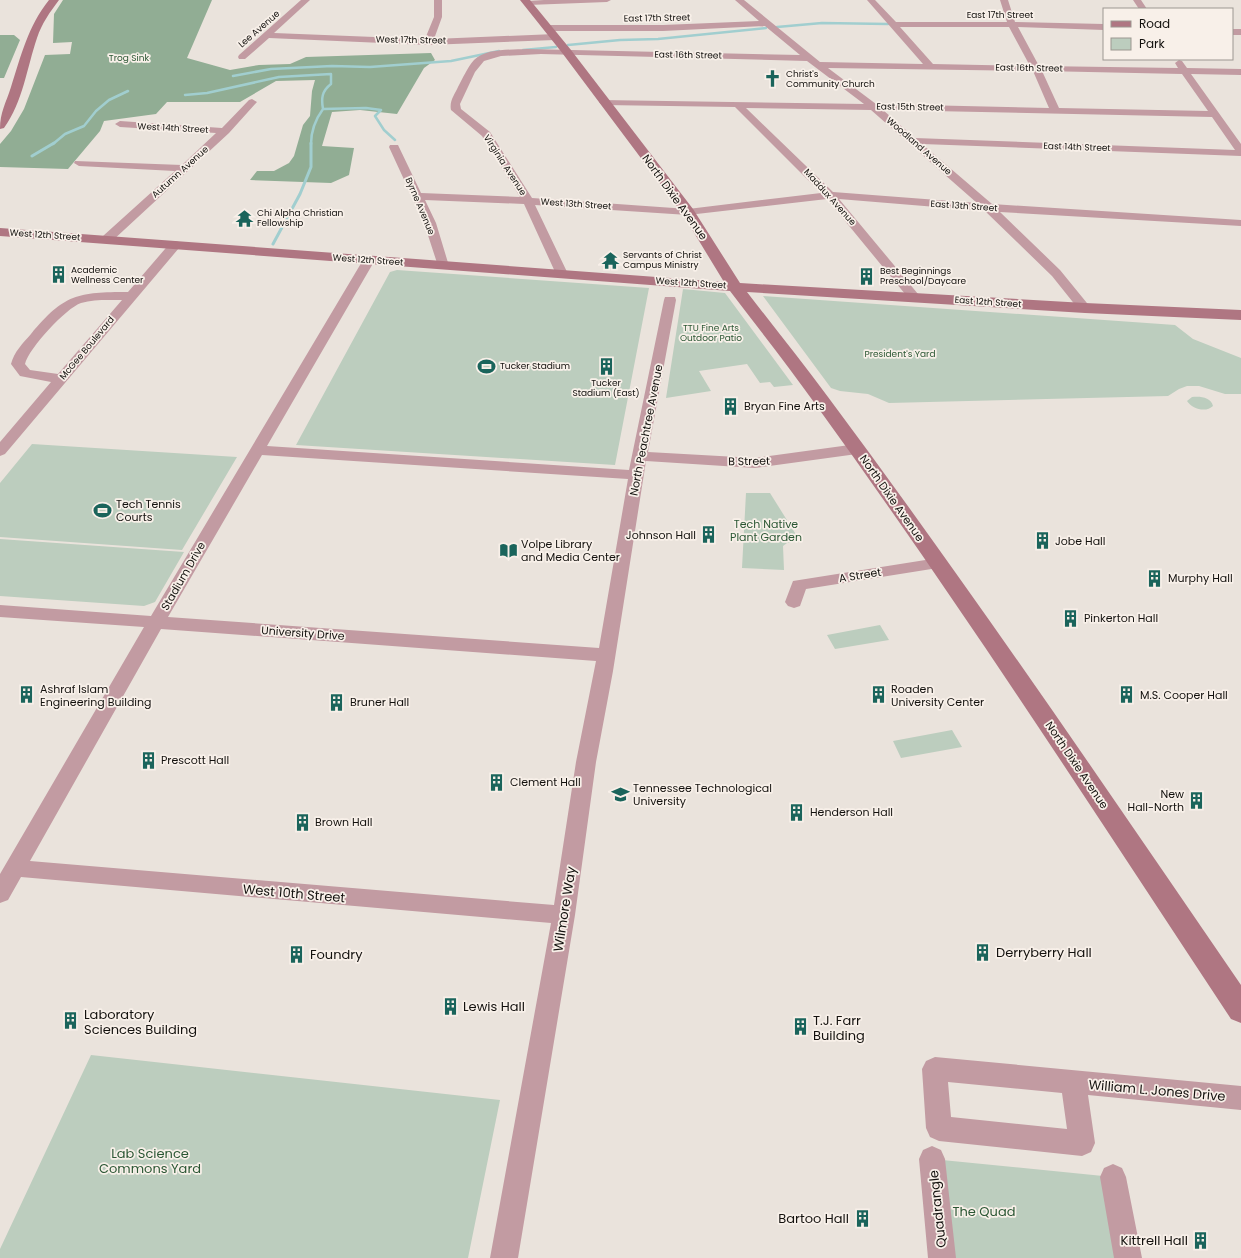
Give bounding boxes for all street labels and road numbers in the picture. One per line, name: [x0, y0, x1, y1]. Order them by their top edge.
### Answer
street label: Lee Avenue: [236, 7, 283, 50]
street label: East 17th Street: [967, 9, 1033, 21]
street label: East 17th Street: [624, 11, 690, 25]
street label: West 17th Street: [376, 33, 446, 47]
street label: East 16th Street: [654, 48, 722, 62]
street label: East 16th Street: [995, 61, 1063, 75]
street label: East 15th Street: [876, 100, 944, 114]
street label: Woodland Avenue: [884, 114, 954, 178]
street label: West 14th Street: [137, 120, 209, 136]
street label: Virginia Avenue: [481, 132, 529, 198]
street label: East 14th Street: [1043, 140, 1111, 154]
street label: Autumn Avenue: [149, 143, 211, 201]
street label: North Dixie Avenue: [638, 151, 712, 243]
street label: Maddux Avenue: [801, 166, 859, 228]
street label: Byrne Avenue: [402, 175, 438, 237]
street label: West 13th Street: [540, 196, 612, 212]
street label: East 13th Street: [930, 198, 998, 214]
street label: West 12th Street: [9, 227, 81, 243]
street label: West 12th Street: [332, 252, 404, 268]
street label: West 12th Street: [655, 275, 727, 291]
street label: East 12th Street: [954, 294, 1022, 310]
street label: McGee Boulevard: [57, 314, 117, 382]
street label: North Peachtree Avenue: [625, 363, 667, 497]
street label: North Dixie Avenue: [856, 451, 928, 545]
street label: B Street: [728, 453, 770, 469]
street label: Stadium Drive: [157, 539, 209, 613]
street label: A Street: [838, 564, 882, 586]
street label: University Drive: [261, 622, 345, 644]
street label: North Dixie Avenue: [1042, 718, 1112, 812]
street label: Wilmore Way: [548, 864, 581, 953]
street label: West 10th Street: [242, 880, 346, 907]
street label: William L. Jones Drive: [1088, 1075, 1226, 1106]
street label: Quadrangle: [924, 1169, 951, 1249]

